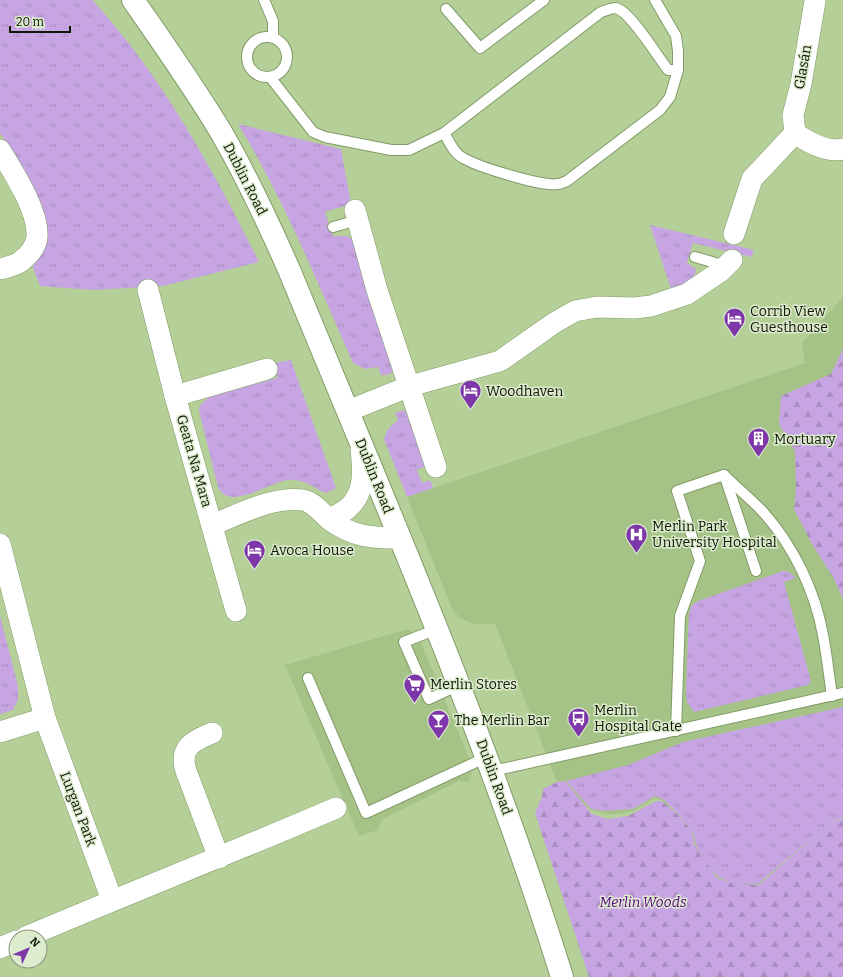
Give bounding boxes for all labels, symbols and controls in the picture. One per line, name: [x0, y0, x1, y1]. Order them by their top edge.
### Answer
scale bar: [10, 8, 70, 34]
text: 20 m: [16, 15, 45, 29]
street label: Glasán: [791, 43, 815, 91]
street label: Dublin Road: [219, 140, 271, 218]
place label: Corrib View Guesthouse: [750, 303, 828, 336]
hotel icon: Corrib View Guesthouse: [721, 306, 747, 339]
hotel icon: Woodhaven: [458, 378, 484, 411]
place label: Woodhaven: [486, 383, 563, 400]
street label: Geata Na Mara: [173, 413, 215, 510]
building icon: Mortuary: [746, 426, 772, 459]
place label: Mortuary: [774, 431, 836, 448]
street label: Dublin Road: [351, 436, 397, 516]
place label: Merlin Park University Hospital: [652, 518, 777, 551]
hospital icon: Merlin Park University Hospital: [624, 521, 650, 554]
hotel icon: Avoca House: [241, 537, 267, 570]
place label: Avoca House: [270, 542, 354, 559]
supermarket icon: Merlin Stores: [401, 671, 427, 704]
place label: Merlin Stores: [430, 676, 517, 693]
place label: Merlin Hospital Gate: [594, 702, 682, 735]
bus stop icon: Merlin Hospital Gate: [566, 705, 592, 738]
bar icon: The Merlin Bar: [425, 707, 451, 740]
place label: The Merlin Bar: [454, 712, 549, 729]
street label: Dublin Road: [472, 737, 516, 817]
street label: Lurgan Park: [56, 769, 100, 849]
park label: Merlin Woods: [599, 894, 687, 911]
north arrow: [8, 929, 48, 969]
text: N: [27, 935, 43, 950]

